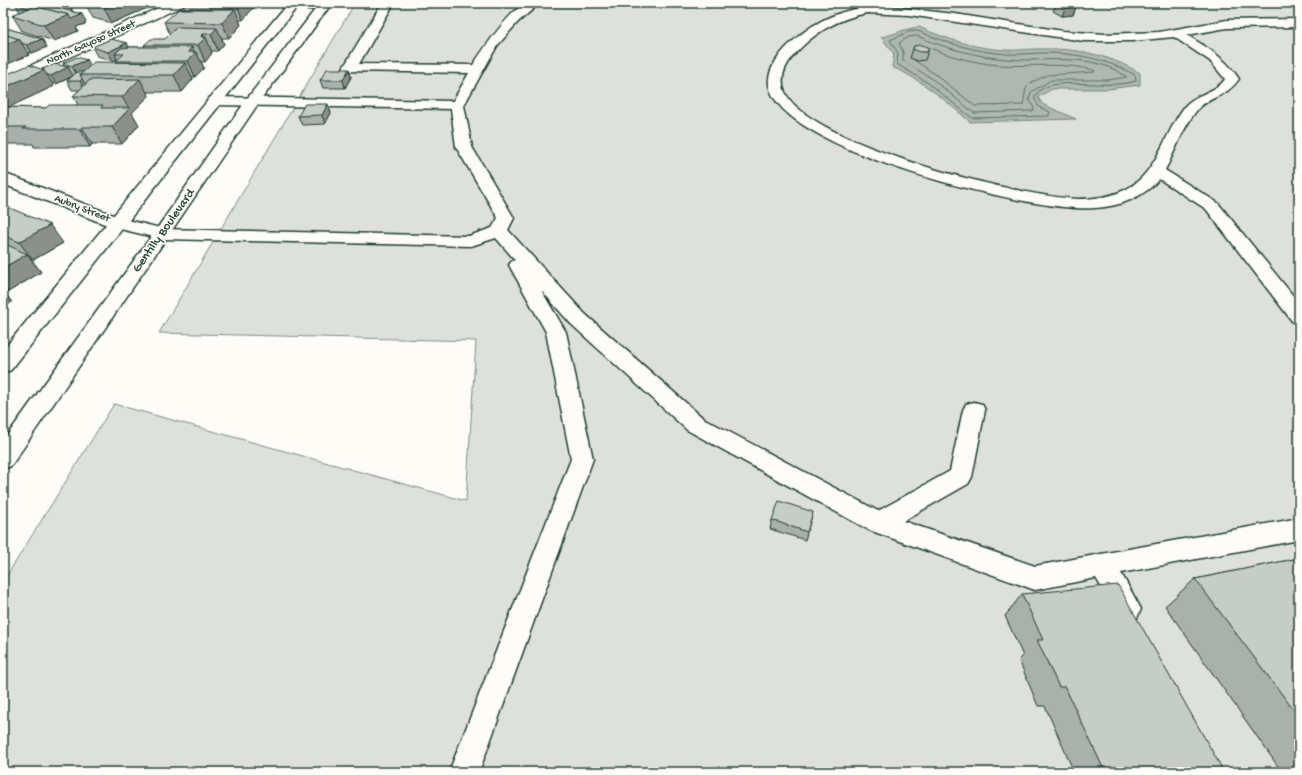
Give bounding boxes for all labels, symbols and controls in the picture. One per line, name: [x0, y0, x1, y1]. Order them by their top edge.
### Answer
street label: North Gayoso Street: [45, 17, 139, 68]
street label: Gentilly Boulevard: [130, 185, 199, 276]
street label: Aubry Street: [52, 193, 113, 226]

